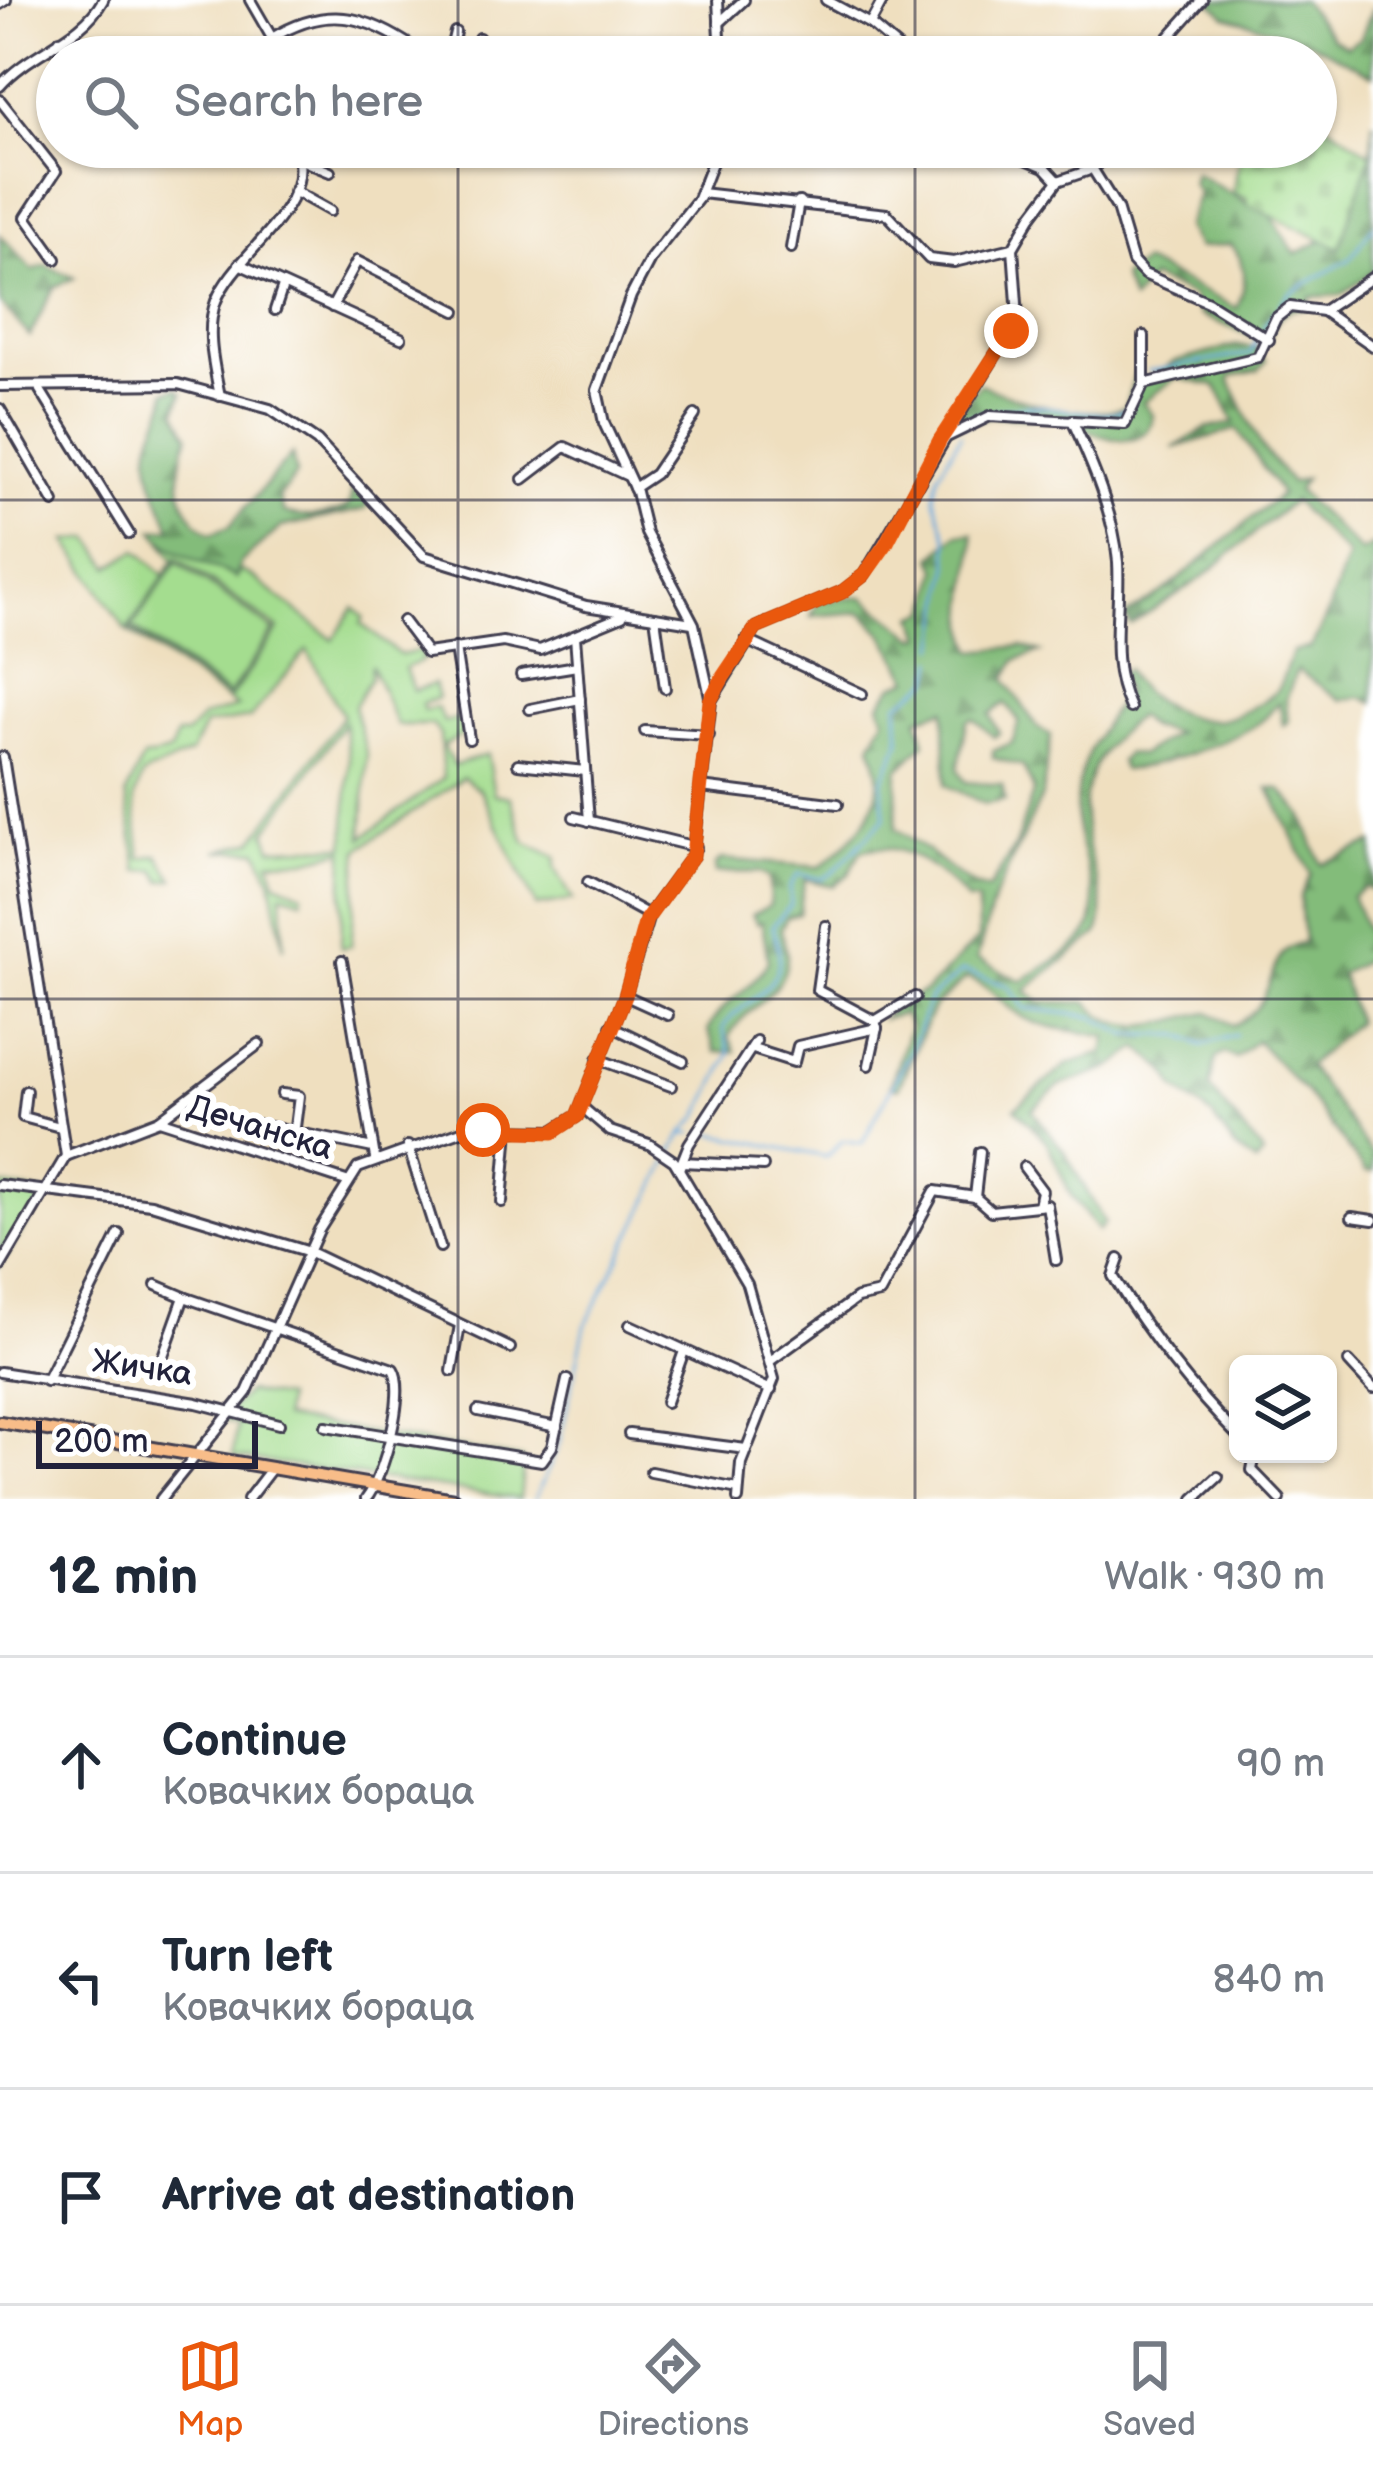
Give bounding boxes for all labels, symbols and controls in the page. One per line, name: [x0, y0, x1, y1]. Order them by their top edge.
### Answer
search box: [36, 36, 1337, 168]
icon: search: [78, 69, 144, 135]
text: Search here: [174, 75, 423, 130]
route end: [984, 304, 1038, 358]
street label: Дечанска: [183, 1087, 337, 1169]
route start: [456, 1103, 510, 1157]
street label: Жичка: [89, 1341, 195, 1395]
map controls: [1229, 1355, 1337, 1463]
button: layers: [1229, 1355, 1337, 1463]
scale bar: [36, 1415, 258, 1468]
text: 200 m: [54, 1422, 148, 1462]
text: 12 min: [48, 1547, 198, 1608]
text: Walk · 930 m: [1104, 1554, 1325, 1601]
text: Continue: [162, 1714, 347, 1769]
icon: ahead: [48, 1732, 114, 1798]
text: 90 m: [1237, 1741, 1325, 1788]
text: Ковачких бораца: [162, 1769, 475, 1816]
text: Turn left: [162, 1930, 333, 1985]
icon: left: [48, 1948, 114, 2014]
text: 840 m: [1213, 1957, 1325, 2004]
text: Ковачких бораца: [162, 1985, 475, 2032]
icon: arrive: [48, 2164, 114, 2230]
text: Arrive at destination: [162, 2169, 575, 2224]
tab: Map: [177, 2333, 243, 2445]
tab: Directions: [598, 2333, 749, 2445]
tab: Saved: [1103, 2333, 1196, 2445]

